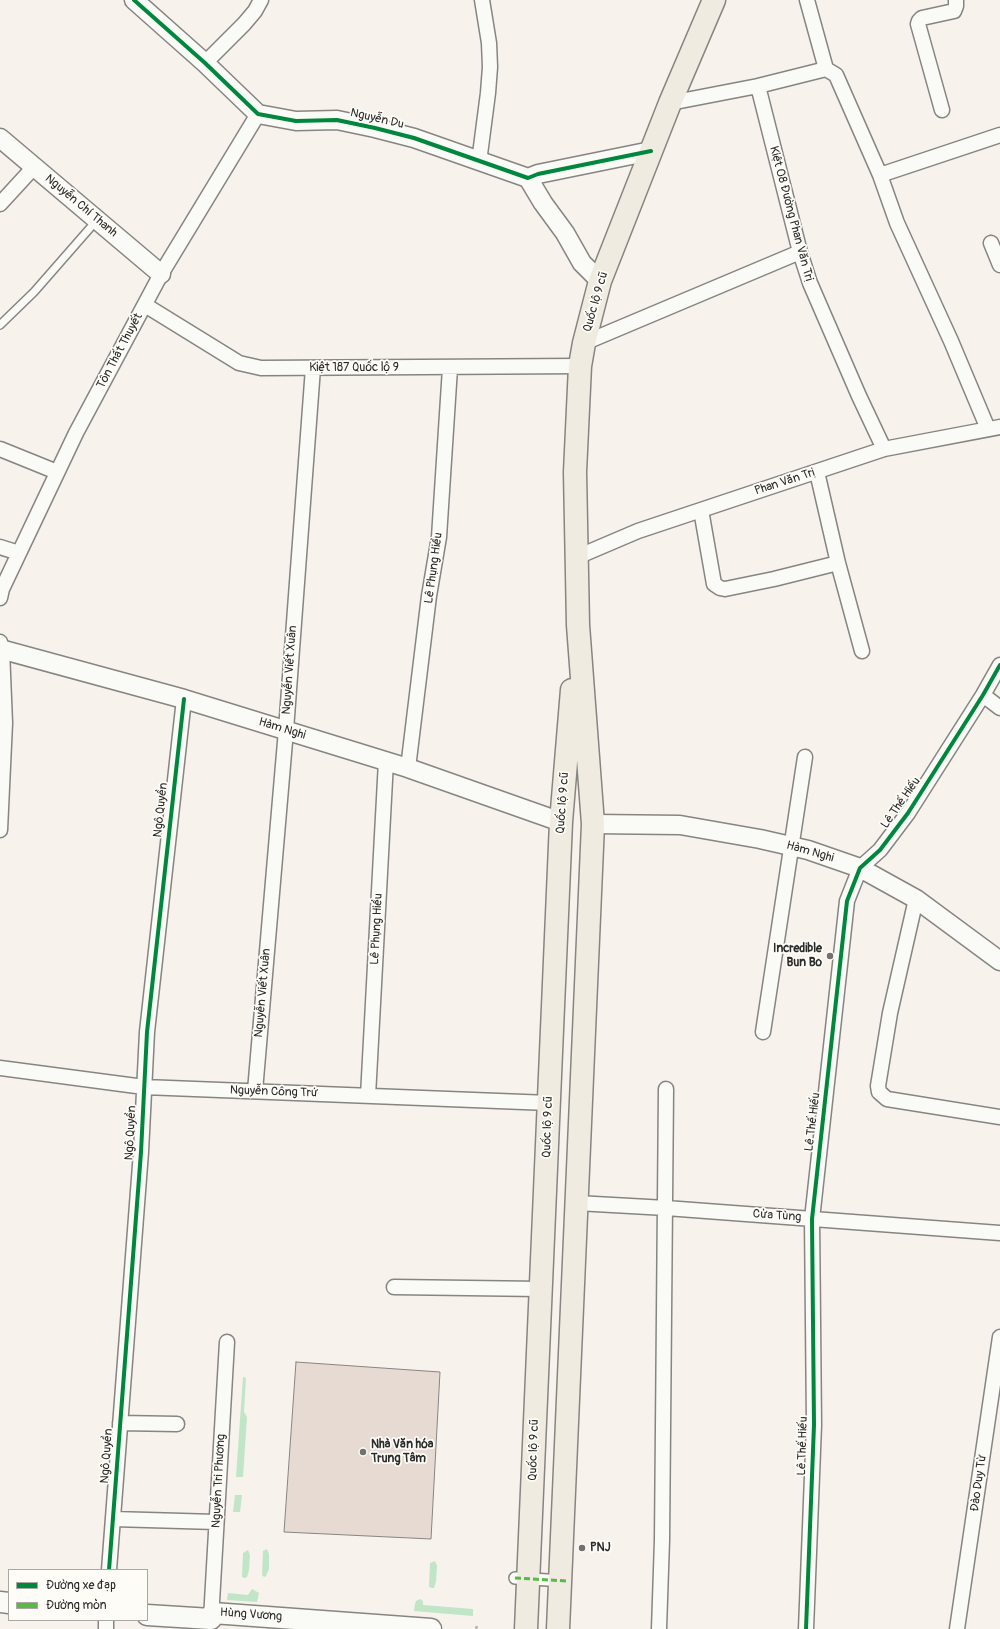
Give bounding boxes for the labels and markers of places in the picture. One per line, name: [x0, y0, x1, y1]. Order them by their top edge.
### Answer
place label: Incredible Bun Bo: [773, 942, 822, 970]
marker: Incredible Bun Bo: [825, 951, 835, 961]
place label: Nhà Văn hóa Trung Tâm: [371, 1438, 433, 1466]
marker: Nhà Văn hóa Trung Tâm: [358, 1447, 368, 1457]
place label: PNJ: [590, 1541, 610, 1555]
marker: PNJ: [577, 1543, 587, 1553]

